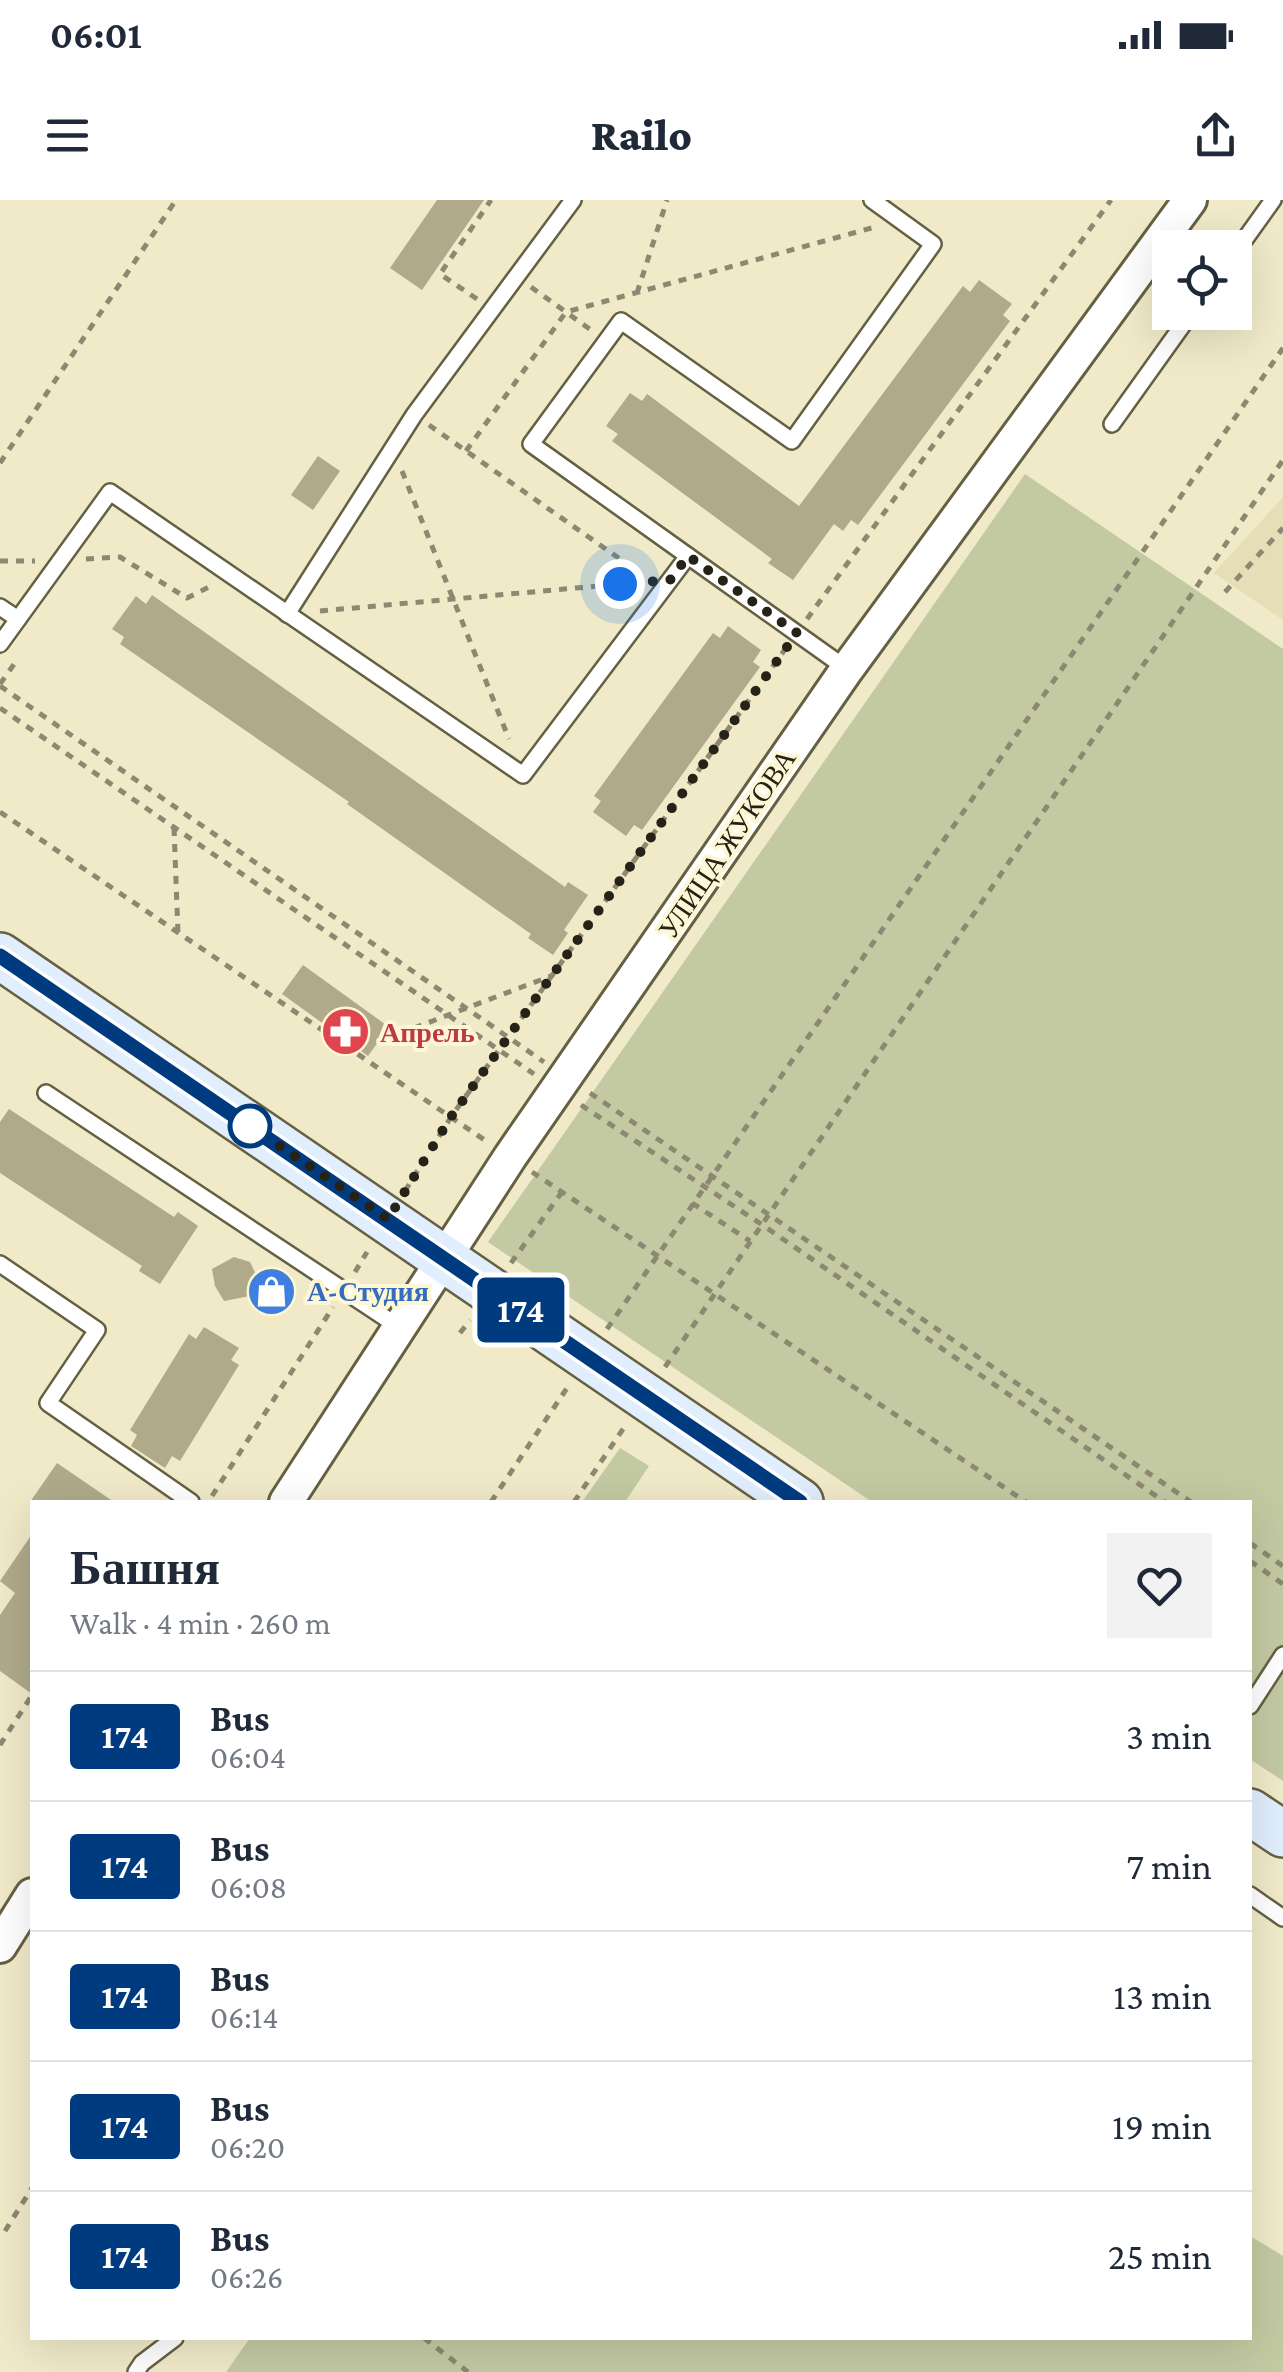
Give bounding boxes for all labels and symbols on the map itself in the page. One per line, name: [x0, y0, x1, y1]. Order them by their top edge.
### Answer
your location: [595, 559, 645, 609]
street label: УЛИЦА ЖУКОВА: [652, 743, 802, 944]
pharmacy icon: Апрель: [319, 1006, 371, 1058]
place label: Апрель: [380, 1017, 475, 1048]
unlabelled marker: [229, 1105, 271, 1147]
shop icon: А-Студия: [246, 1265, 298, 1317]
place label: А-Студия: [307, 1276, 429, 1307]
line badge: 174: [464, 1278, 578, 1342]

